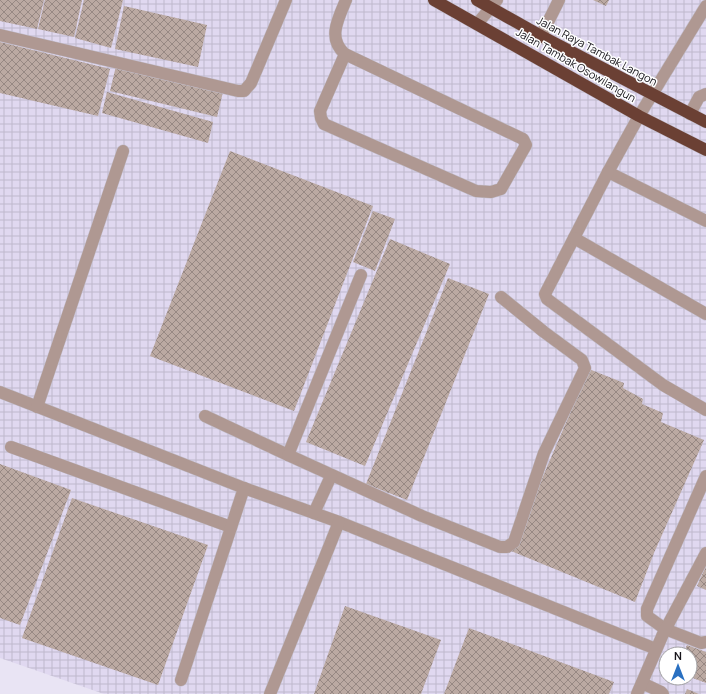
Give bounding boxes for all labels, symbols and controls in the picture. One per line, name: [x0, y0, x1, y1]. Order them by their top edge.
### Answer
street label: Jalan Raya Tambak Langon: [534, 12, 660, 89]
street label: Jalan Tambak Osowilangun: [514, 24, 639, 105]
north arrow: [658, 646, 698, 686]
text: N: [674, 648, 682, 663]

